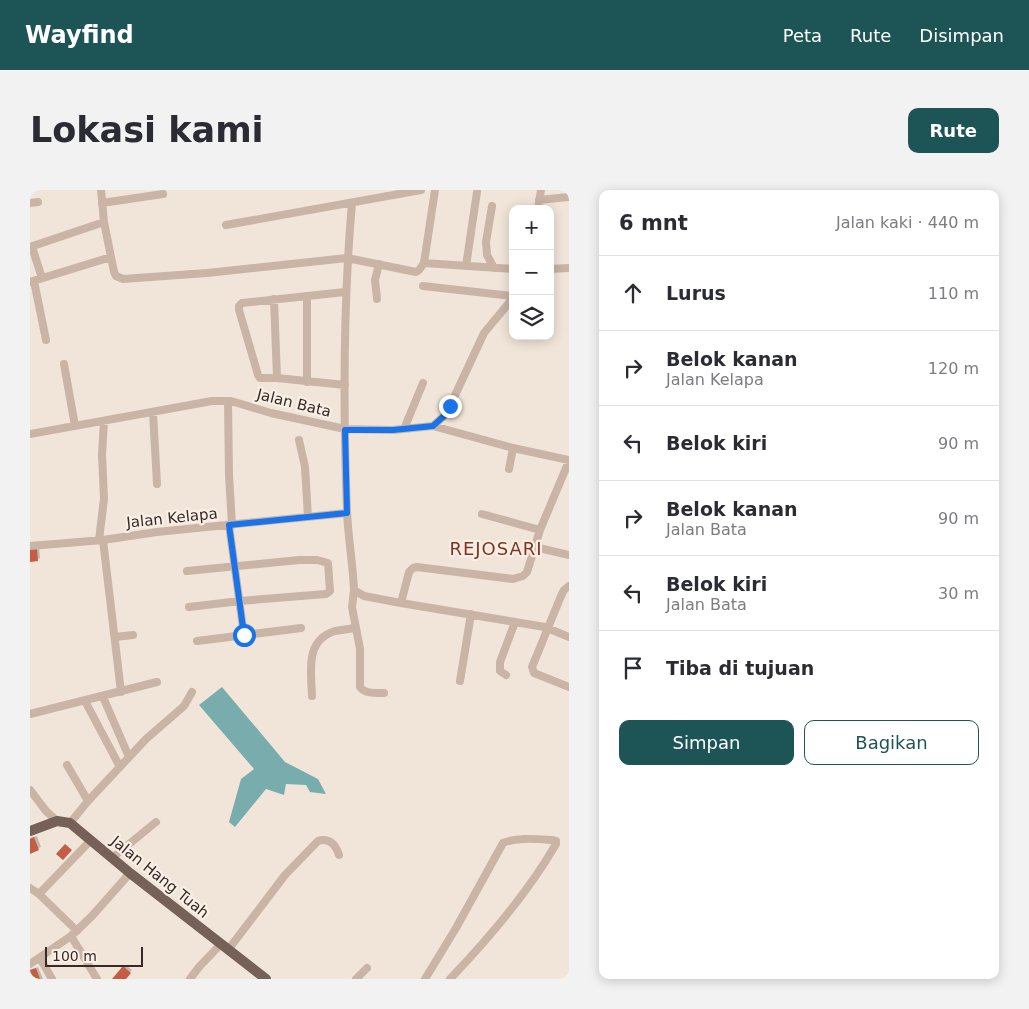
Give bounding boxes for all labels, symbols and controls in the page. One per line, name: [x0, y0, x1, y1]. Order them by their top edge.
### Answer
text: Wayfind: [25, 21, 134, 49]
text: Peta: [783, 25, 822, 46]
text: Rute: [850, 25, 891, 46]
text: Disimpan: [919, 25, 1004, 46]
button: Rute: [908, 108, 999, 153]
text: Lokasi kami: [30, 110, 264, 150]
map controls: [509, 205, 554, 340]
button: +: [509, 205, 554, 250]
text: 6 mnt: [619, 211, 688, 235]
text: Jalan kaki · 440 m: [836, 213, 979, 232]
button: −: [509, 250, 554, 295]
icon: ahead: [619, 279, 647, 307]
text: Lurus: [666, 282, 726, 304]
text: 110 m: [928, 284, 979, 303]
button: layers: [509, 295, 554, 340]
text: Belok kanan: [666, 348, 798, 370]
icon: right: [619, 354, 647, 382]
text: 120 m: [928, 359, 979, 378]
text: Jalan Kelapa: [666, 370, 764, 389]
street label: Jalan Bata: [254, 385, 333, 421]
route end: [439, 395, 462, 418]
icon: left: [619, 429, 647, 457]
text: Belok kiri: [666, 432, 767, 454]
text: 90 m: [938, 434, 979, 453]
text: Belok kanan: [666, 498, 798, 520]
street label: Jalan Kelapa: [124, 504, 219, 532]
icon: right: [619, 504, 647, 532]
text: 90 m: [938, 509, 979, 528]
text: Jalan Bata: [666, 520, 747, 539]
district label: REJOSARI: [449, 538, 543, 559]
text: Belok kiri: [666, 573, 767, 595]
icon: left: [619, 579, 647, 607]
text: 30 m: [938, 584, 979, 603]
text: Jalan Bata: [666, 595, 747, 614]
route start: [233, 624, 256, 647]
icon: arrive: [619, 654, 647, 682]
text: Tiba di tujuan: [666, 657, 814, 679]
button: Simpan: [619, 720, 794, 765]
button: Bagikan: [804, 720, 979, 765]
street label: Jalan Hang Tuah: [107, 831, 213, 922]
scale bar: [45, 944, 142, 967]
text: 100 m: [52, 948, 97, 964]

